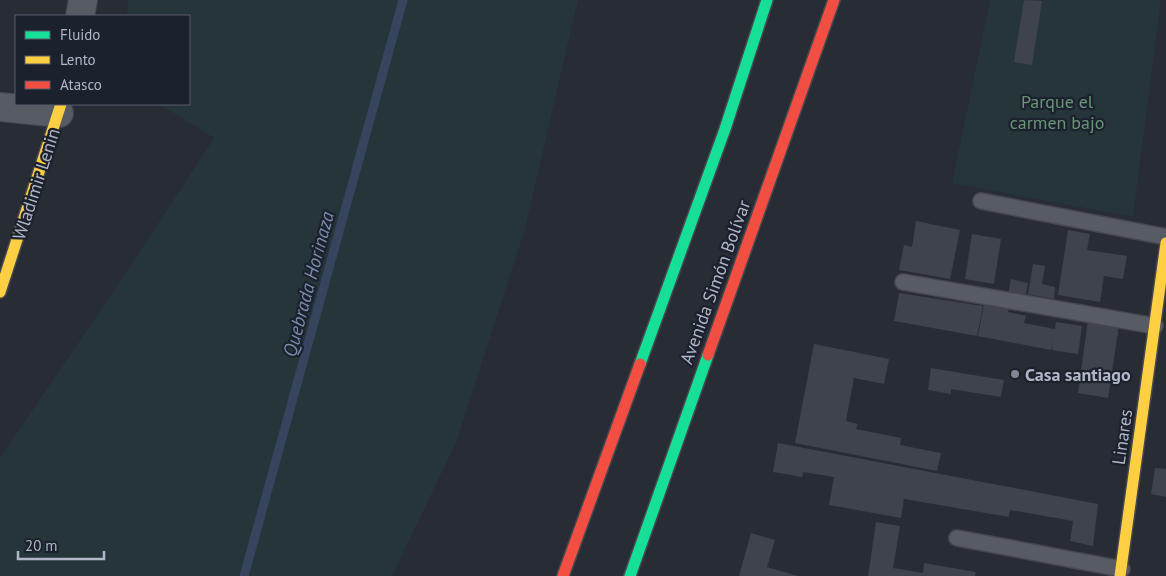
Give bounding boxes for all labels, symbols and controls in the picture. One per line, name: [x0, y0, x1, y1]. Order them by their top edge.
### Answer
legend: [15, 15, 190, 105]
text: Fluido: [60, 25, 100, 44]
text: Lento: [60, 50, 96, 69]
text: Atasco: [60, 75, 102, 94]
park label: Parque el carmen bajo: [1010, 90, 1104, 134]
street label: Wladimir Lenin: [7, 125, 65, 243]
street label: Avenida Simón Bolívar: [675, 197, 755, 367]
water label: Quebrada Horinaza: [277, 208, 339, 359]
place label: Casa santiago: [1025, 363, 1131, 386]
marker: Casa santiago: [1009, 368, 1021, 380]
street label: Linares: [1107, 408, 1137, 466]
scale bar: [18, 528, 104, 560]
text: 20 m: [25, 536, 58, 555]

